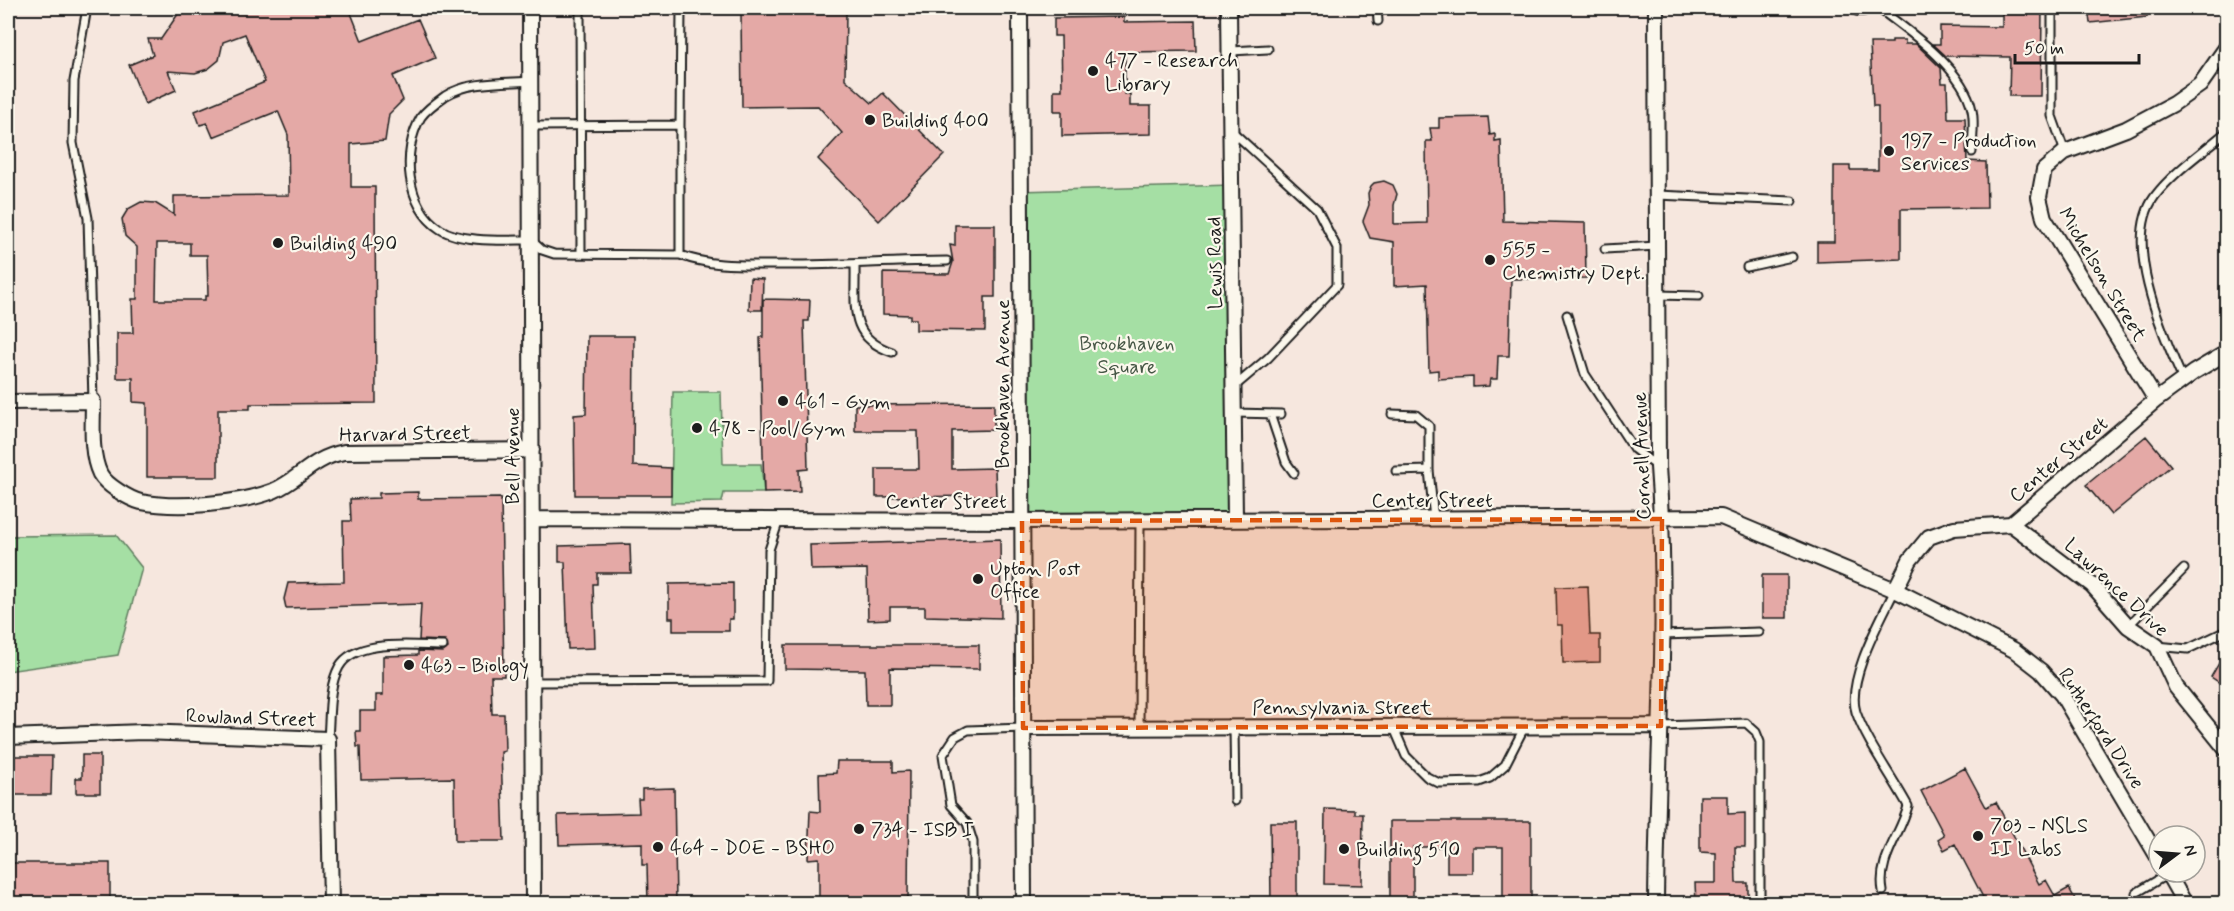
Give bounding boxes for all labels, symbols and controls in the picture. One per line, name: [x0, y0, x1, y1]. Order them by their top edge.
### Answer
scale bar: [2015, 27, 2140, 65]
text: 50 m: [2024, 37, 2064, 61]
place label: 477 - Research Library: [1105, 48, 1238, 98]
marker: 477 - Research Library: [1086, 64, 1100, 78]
place label: Building 400: [882, 108, 989, 137]
marker: Building 400: [863, 113, 877, 127]
place label: 197 - Production Services: [1901, 128, 2037, 178]
marker: 197 - Production Services: [1882, 144, 1896, 158]
street label: Michelson Street: [2051, 203, 2153, 347]
street label: Lewis Road: [1201, 216, 1230, 310]
place label: Building 490: [290, 231, 397, 260]
marker: Building 490: [271, 236, 285, 250]
place label: 555 - Chemistry Dept.: [1502, 237, 1645, 287]
marker: 555 - Chemistry Dept.: [1483, 253, 1497, 267]
street label: Brookhaven Avenue: [990, 299, 1017, 469]
park label: Brookhaven Square: [1079, 331, 1175, 381]
place label: 461 - Gym: [795, 389, 890, 416]
street label: Cornell Avenue: [1627, 391, 1658, 520]
marker: 461 - Gym: [776, 394, 790, 408]
street label: Bell Avenue: [500, 408, 527, 505]
street label: Center Street: [2004, 411, 2114, 509]
place label: 478 - Pool/Gym: [709, 416, 846, 443]
street label: Harvard Street: [339, 420, 471, 449]
marker: 478 - Pool/Gym: [690, 421, 704, 435]
street label: Center Street: [1371, 488, 1493, 515]
street label: Center Street: [885, 489, 1007, 516]
street label: Lawrence Drive: [2058, 533, 2174, 644]
place label: Upton Post Office: [990, 556, 1080, 606]
marker: Upton Post Office: [971, 572, 985, 586]
place label: 463 - Biology: [421, 653, 529, 681]
marker: 463 - Biology: [402, 658, 416, 672]
street label: Rutherford Drive: [2050, 663, 2150, 796]
street label: Pennsylvania Street: [1252, 695, 1432, 722]
street label: Rowland Street: [185, 703, 317, 734]
place label: 703 - NSLS II Labs: [1990, 813, 2088, 863]
place label: 734 - ISB I: [871, 817, 974, 844]
marker: 734 - ISB I: [852, 822, 866, 836]
north arrow: [2147, 824, 2207, 884]
marker: 703 - NSLS II Labs: [1971, 829, 1985, 843]
place label: 464 - DOE - BSHO: [670, 835, 835, 862]
place label: Building 510: [1356, 837, 1460, 866]
marker: 464 - DOE - BSHO: [651, 840, 665, 854]
marker: Building 510: [1337, 842, 1351, 856]
text: N: [2178, 842, 2202, 858]

